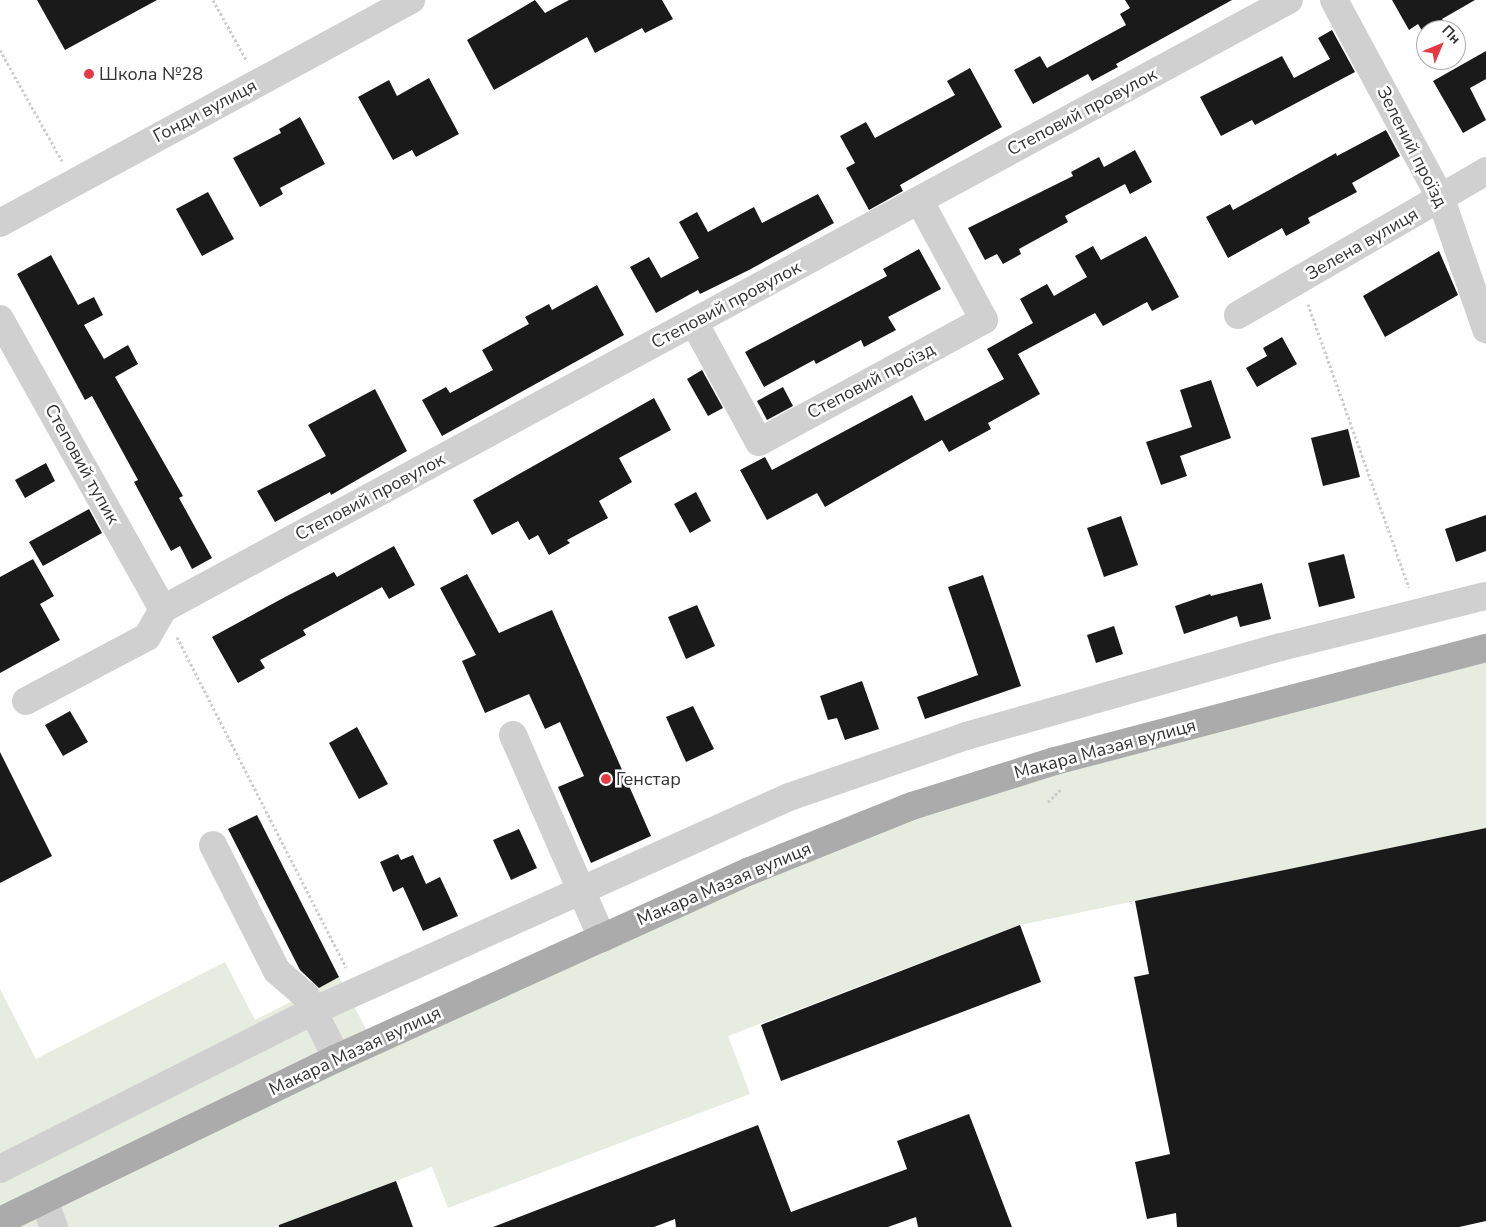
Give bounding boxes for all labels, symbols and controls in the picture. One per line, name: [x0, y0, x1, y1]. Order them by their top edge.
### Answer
north arrow: [1416, 20, 1466, 70]
text: Пн: [1438, 21, 1465, 48]
place label: Школа №28: [99, 63, 203, 85]
street label: Степовий провулок: [1004, 63, 1160, 161]
marker: Школа №28: [83, 68, 95, 80]
street label: Гонди вулиця: [150, 75, 260, 147]
street label: Зелений проїзд: [1372, 83, 1452, 211]
street label: Зелена вулиця: [1302, 203, 1422, 285]
street label: Степовий провулок: [648, 256, 804, 354]
street label: Степовий проїзд: [803, 338, 939, 424]
street label: Степовий тупик: [40, 400, 124, 528]
street label: Степовий провулок: [292, 448, 448, 546]
street label: Макара Мазая вулиця: [1012, 714, 1198, 784]
place label: Генстар: [616, 768, 681, 790]
marker: Генстар: [600, 773, 612, 785]
street label: Макара Мазая вулиця: [634, 837, 814, 931]
street label: Макара Мазая вулиця: [266, 1002, 444, 1100]

